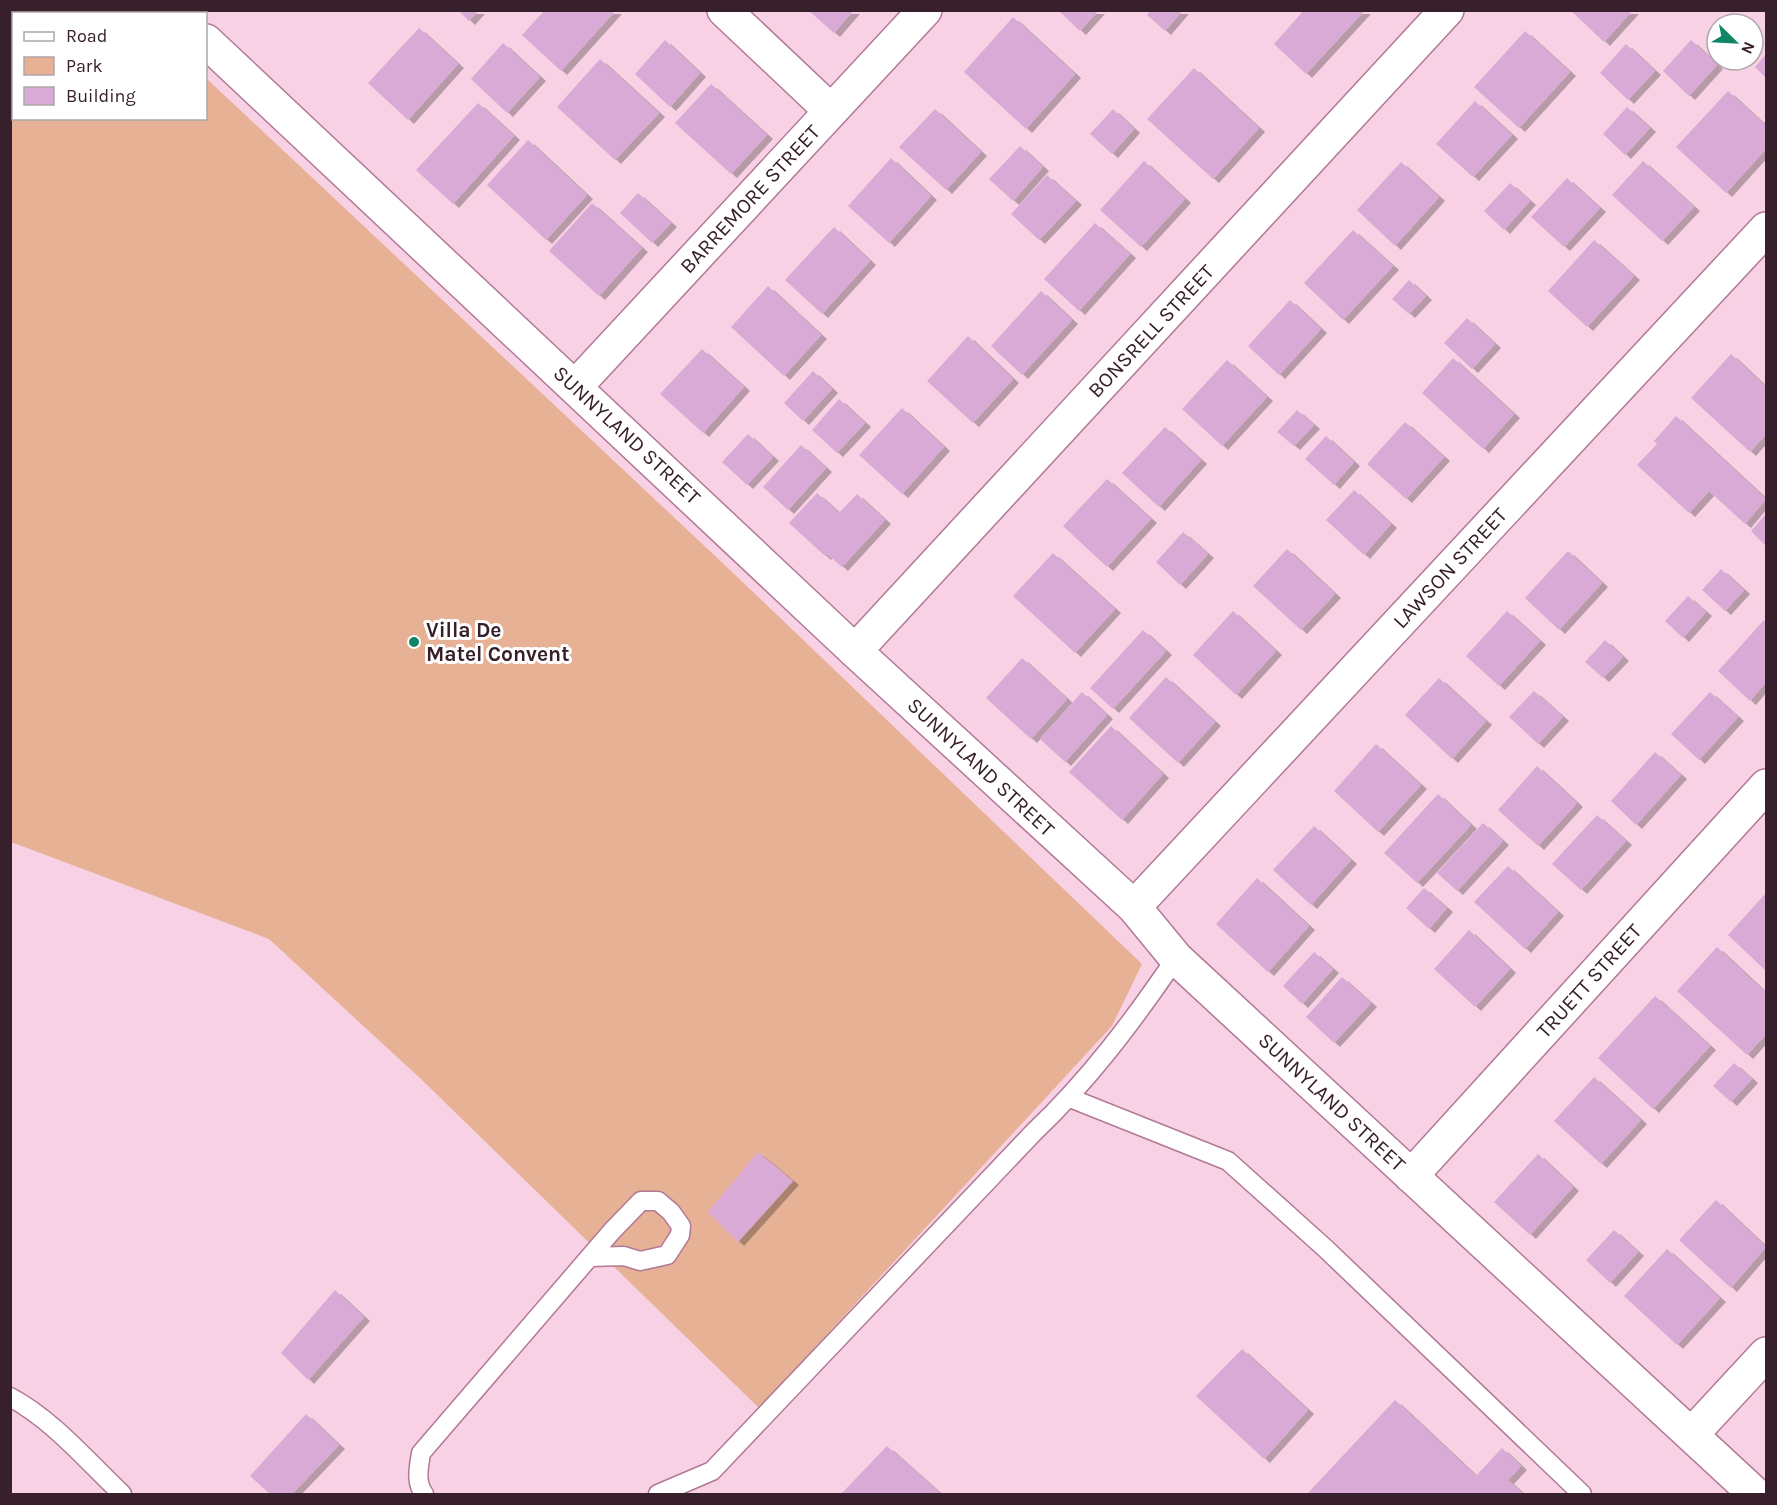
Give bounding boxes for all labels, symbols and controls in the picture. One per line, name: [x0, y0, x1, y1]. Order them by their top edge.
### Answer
legend: [12, 12, 207, 120]
north arrow: [1705, 12, 1765, 72]
text: Road: [66, 25, 107, 47]
text: N: [1737, 39, 1759, 57]
text: Park: [66, 55, 103, 77]
text: Building: [66, 85, 136, 107]
street label: BARREMORE STREET: [675, 120, 825, 278]
street label: BONSRELL STREET: [1083, 259, 1219, 402]
street label: SUNNYLAND STREET: [549, 361, 706, 510]
street label: LAWSON STREET: [1388, 502, 1512, 633]
place label: Villa De Matel Convent: [426, 618, 569, 666]
marker: Villa De Matel Convent: [407, 635, 421, 649]
street label: SUNNYLAND STREET: [903, 693, 1060, 842]
street label: TRUETT STREET: [1532, 919, 1647, 1043]
street label: SUNNYLAND STREET: [1254, 1028, 1411, 1177]

